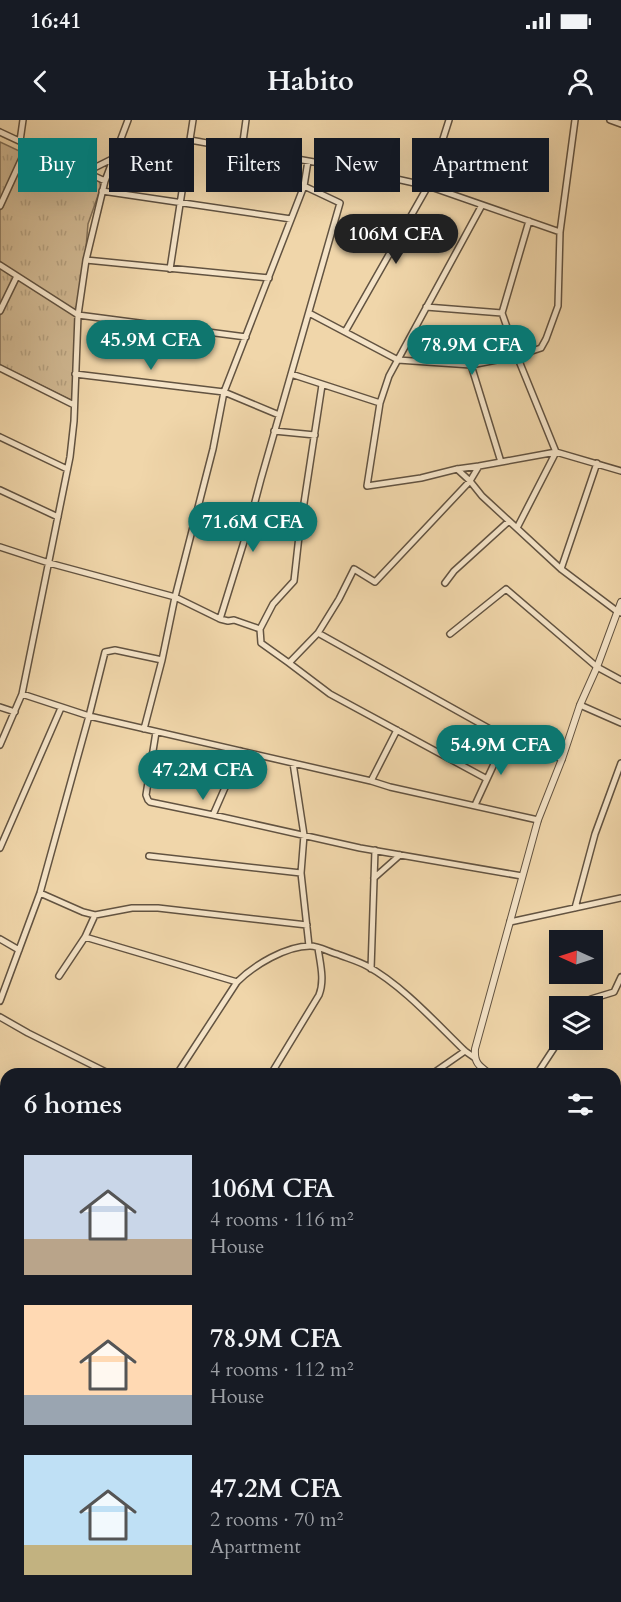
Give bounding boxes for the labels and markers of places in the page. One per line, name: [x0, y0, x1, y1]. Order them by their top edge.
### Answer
pin: 106M CFA: [334, 214, 458, 265]
pin: 45.9M CFA: [82, 320, 220, 371]
pin: 78.9M CFA: [403, 325, 541, 376]
pin: 71.6M CFA: [184, 502, 322, 553]
pin: 54.9M CFA: [432, 725, 570, 776]
pin: 47.2M CFA: [134, 750, 272, 801]

